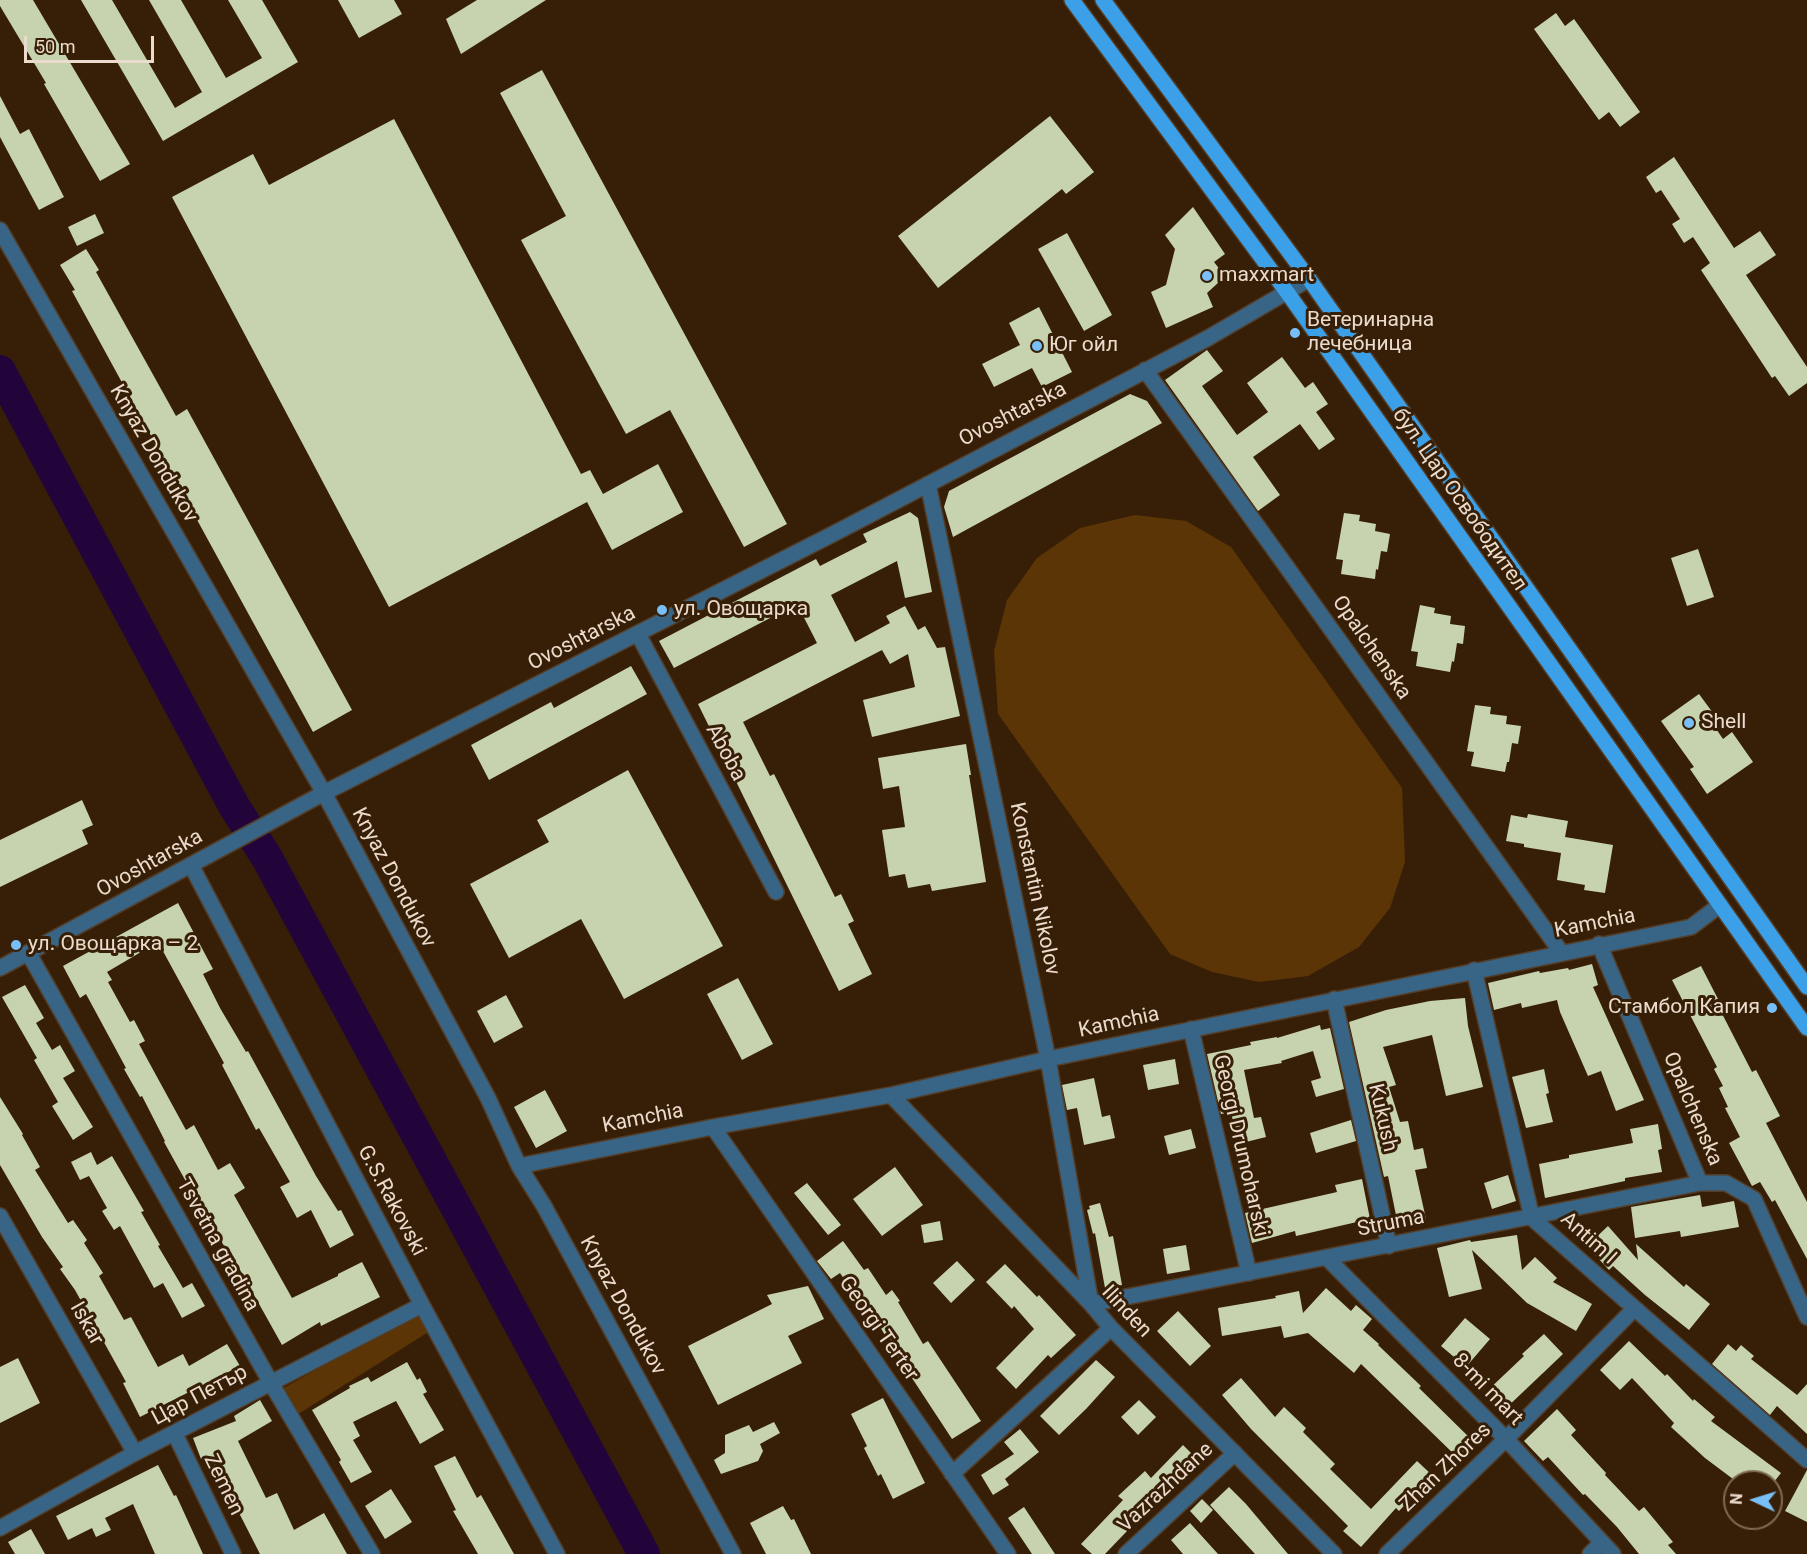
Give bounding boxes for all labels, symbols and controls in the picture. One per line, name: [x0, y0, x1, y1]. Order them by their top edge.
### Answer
scale bar: [27, 24, 158, 62]
text: 50 m: [35, 36, 75, 57]
place label: maxxmart: [1219, 263, 1314, 289]
marker: maxxmart: [1200, 269, 1214, 283]
place label: Ветеринарна лечебница: [1307, 308, 1434, 358]
marker: Ветеринарна лечебница: [1288, 326, 1302, 340]
place label: Юг ойл: [1049, 333, 1118, 359]
marker: Юг ойл: [1030, 339, 1044, 353]
street label: Ovoshtarska: [955, 377, 1071, 453]
street label: Knyaz Dondukov: [103, 381, 203, 527]
street label: бул. Цар Освободител: [1386, 404, 1532, 596]
street label: Opalchenska: [1326, 591, 1416, 705]
place label: ул. Овощарка: [674, 597, 808, 623]
street label: Ovoshtarska: [524, 601, 640, 677]
marker: ул. Овощарка: [655, 603, 669, 617]
place label: Shell: [1701, 710, 1746, 736]
marker: Shell: [1682, 716, 1696, 730]
street label: Aboba: [700, 720, 750, 786]
street label: Konstantin Nikolov: [1003, 800, 1065, 978]
street label: Knyaz Dondukov: [346, 804, 440, 952]
street label: Ovoshtarska: [93, 825, 207, 903]
street label: Kamchia: [1552, 904, 1638, 944]
place label: ул. Овощарка – 2: [28, 932, 198, 958]
marker: ул. Овощарка – 2: [9, 938, 23, 952]
place label: Стамбол Капия: [1608, 995, 1760, 1021]
marker: Стамбол Капия: [1765, 1001, 1779, 1015]
street label: Kamchia: [1076, 1002, 1162, 1044]
street label: Opalchenska: [1657, 1048, 1727, 1170]
street label: Georgi Drumoharski: [1207, 1053, 1273, 1239]
street label: Kukush: [1362, 1081, 1402, 1155]
street label: Kamchia: [600, 1099, 686, 1139]
street label: G.S.Rakovski: [351, 1141, 431, 1261]
street label: Tsvetna gradina: [170, 1174, 264, 1316]
street label: Struma: [1355, 1205, 1427, 1243]
street label: Antim I: [1555, 1207, 1621, 1271]
street label: Knyaz Dondukov: [573, 1232, 671, 1380]
street label: Georgi Terter: [833, 1272, 923, 1386]
street label: Ilinden: [1096, 1281, 1156, 1343]
street label: Iskar: [64, 1298, 108, 1350]
street label: 8-mi mart: [1446, 1349, 1528, 1431]
street label: Цар Петър: [148, 1360, 252, 1432]
street label: Zhan Zhores: [1395, 1418, 1497, 1518]
street label: Vazrazhdane: [1113, 1438, 1219, 1538]
street label: Zemen: [198, 1450, 248, 1520]
north arrow: [1723, 1470, 1783, 1530]
text: N: [1727, 1493, 1746, 1505]

